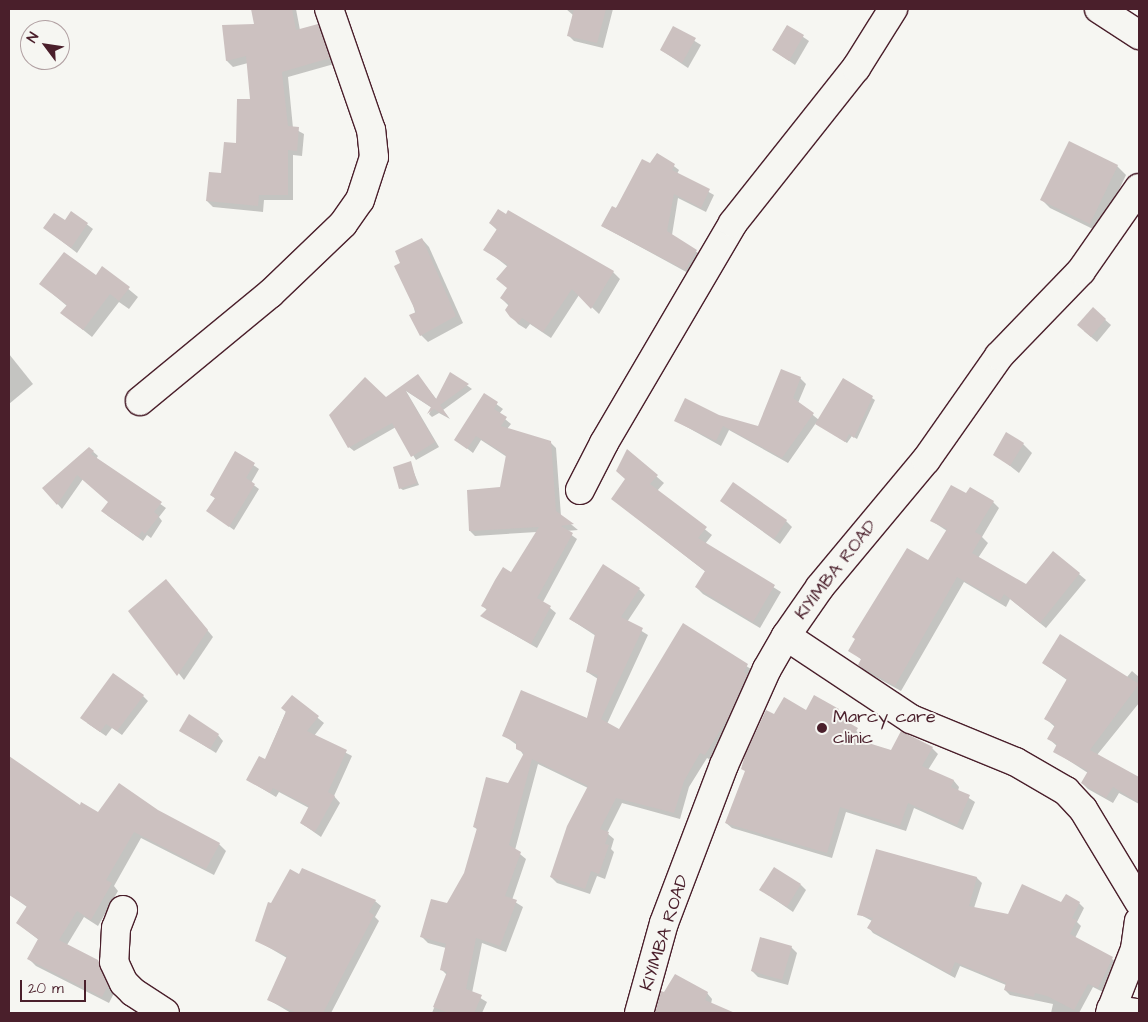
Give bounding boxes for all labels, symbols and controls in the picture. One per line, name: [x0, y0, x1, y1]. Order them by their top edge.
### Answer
north arrow: [20, 20, 70, 70]
text: N: [22, 29, 44, 47]
street label: KIYIMBA ROAD: [790, 516, 882, 624]
place label: Marcy care clinic: [833, 707, 936, 750]
marker: Marcy care clinic: [815, 721, 829, 735]
street label: KIYIMBA ROAD: [636, 872, 694, 994]
scale bar: [22, 970, 89, 1002]
text: 20 m: [28, 978, 64, 999]

